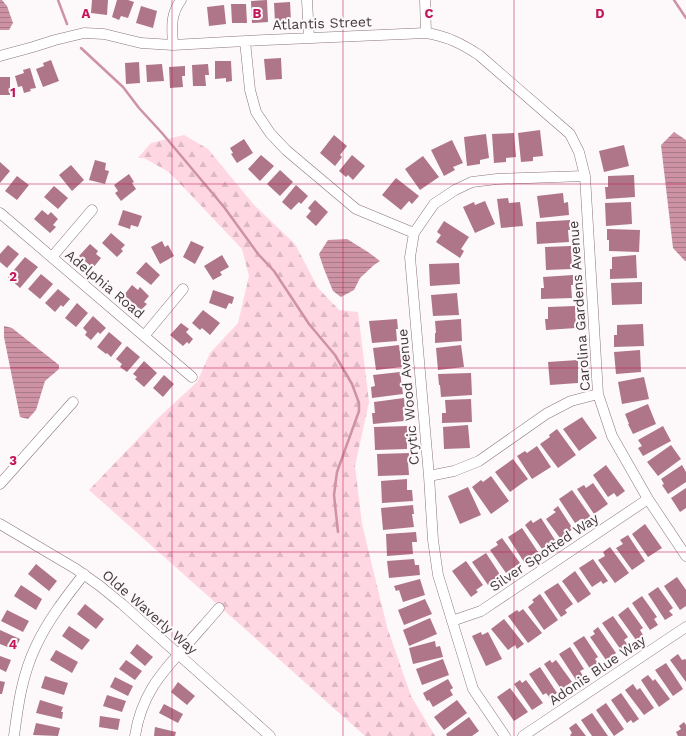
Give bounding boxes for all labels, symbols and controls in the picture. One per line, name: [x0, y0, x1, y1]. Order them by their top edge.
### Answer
text: A: [82, 6, 91, 21]
text: B: [253, 6, 262, 21]
text: C: [425, 6, 434, 21]
text: D: [595, 6, 605, 21]
street label: Atlantis Street: [272, 13, 372, 33]
text: 1: [10, 85, 16, 100]
street label: Carolina Gardens Avenue: [565, 220, 593, 392]
street label: Adelphia Road: [62, 246, 148, 322]
text: 2: [9, 269, 17, 284]
street label: Crytic Wood Avenue: [394, 328, 422, 466]
text: 3: [9, 453, 17, 468]
street label: Silver Spotted Way: [487, 509, 602, 594]
street label: Olde Waverly Way: [99, 566, 201, 658]
street label: Adonis Blue Way: [546, 631, 649, 708]
text: 4: [9, 637, 18, 652]

